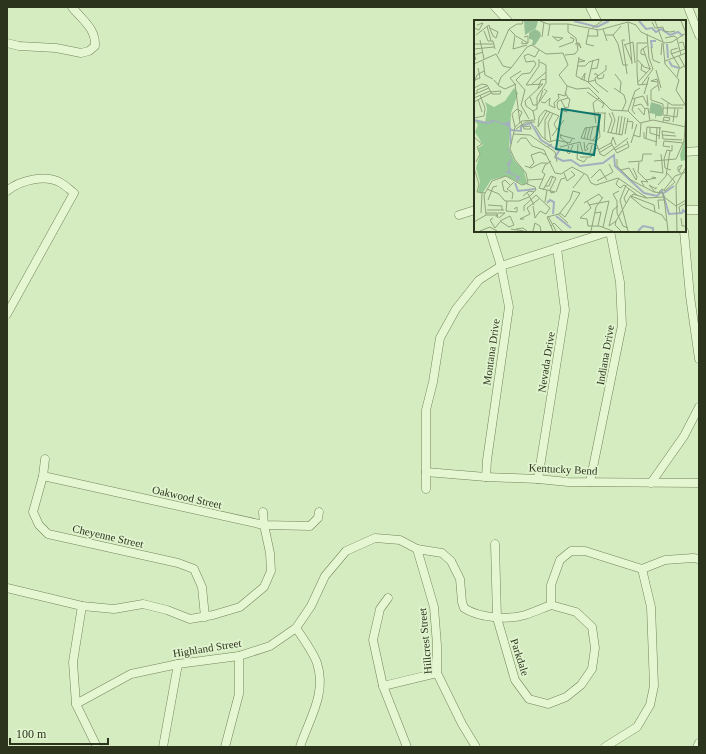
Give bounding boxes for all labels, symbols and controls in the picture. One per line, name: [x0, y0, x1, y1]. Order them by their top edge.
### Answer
inset map: [474, 20, 686, 232]
street label: Montana Drive: [480, 318, 502, 386]
street label: Indiana Drive: [594, 324, 616, 386]
street label: Nevada Drive: [535, 331, 557, 393]
street label: Kentucky Bend: [528, 461, 598, 477]
street label: Oakwood Street: [151, 483, 223, 511]
street label: Cheyenne Street: [71, 522, 145, 550]
street label: Hillcrest Street: [416, 607, 434, 675]
street label: Highland Street: [172, 637, 242, 659]
street label: Parkdale: [508, 637, 532, 677]
scale bar: [10, 720, 108, 746]
text: 100 m: [16, 727, 47, 741]

